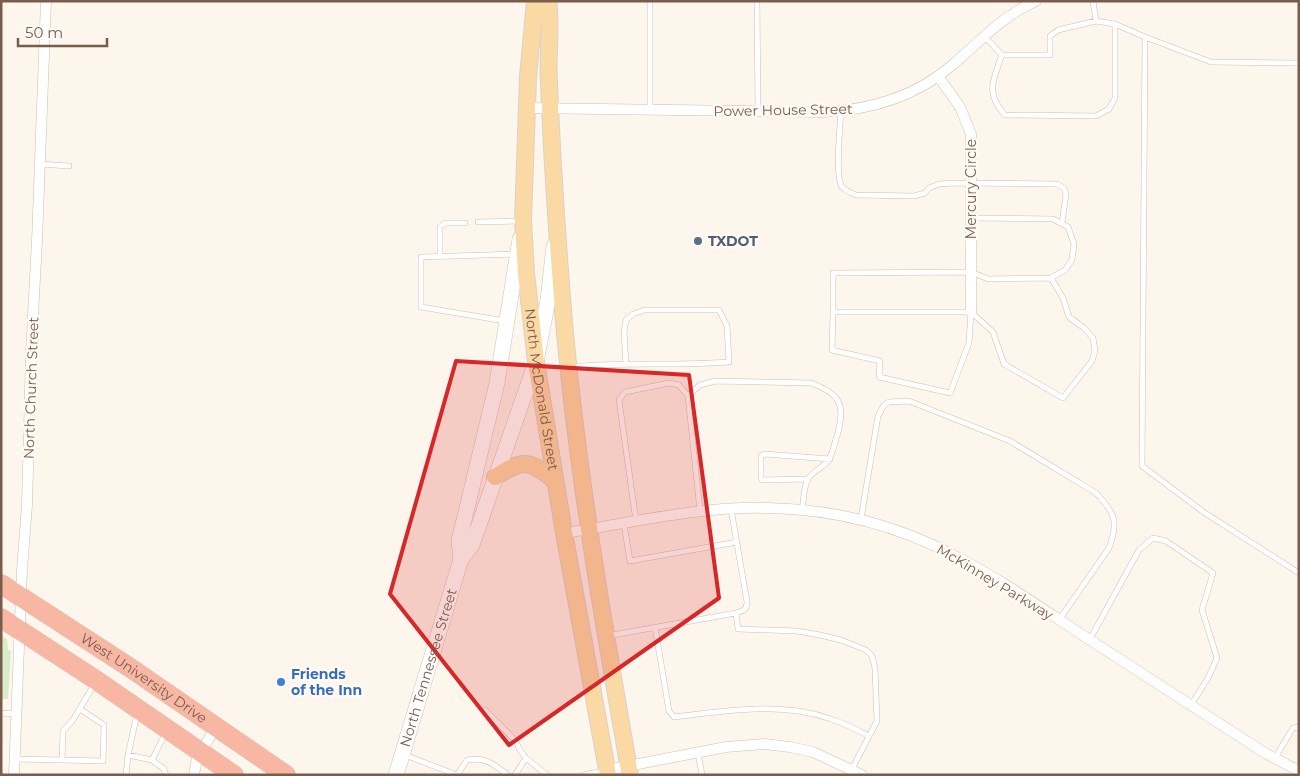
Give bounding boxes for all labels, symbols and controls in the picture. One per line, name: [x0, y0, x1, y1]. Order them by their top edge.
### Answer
scale bar: [18, 15, 106, 47]
text: 50 m: [25, 23, 63, 42]
street label: Power House Street: [713, 100, 853, 120]
street label: Mercury Circle: [962, 139, 980, 239]
place label: TXDOT: [708, 232, 758, 250]
marker: TXDOT: [692, 235, 704, 247]
street label: North McDonald Street: [521, 308, 563, 472]
street label: North Church Street: [20, 316, 42, 459]
street label: McKinney Parkway: [933, 540, 1057, 624]
street label: North Tennessee Street: [396, 586, 461, 749]
street label: West University Drive: [77, 629, 211, 727]
place label: Friends of the Inn: [291, 665, 362, 699]
marker: Friends of the Inn: [275, 676, 287, 688]

